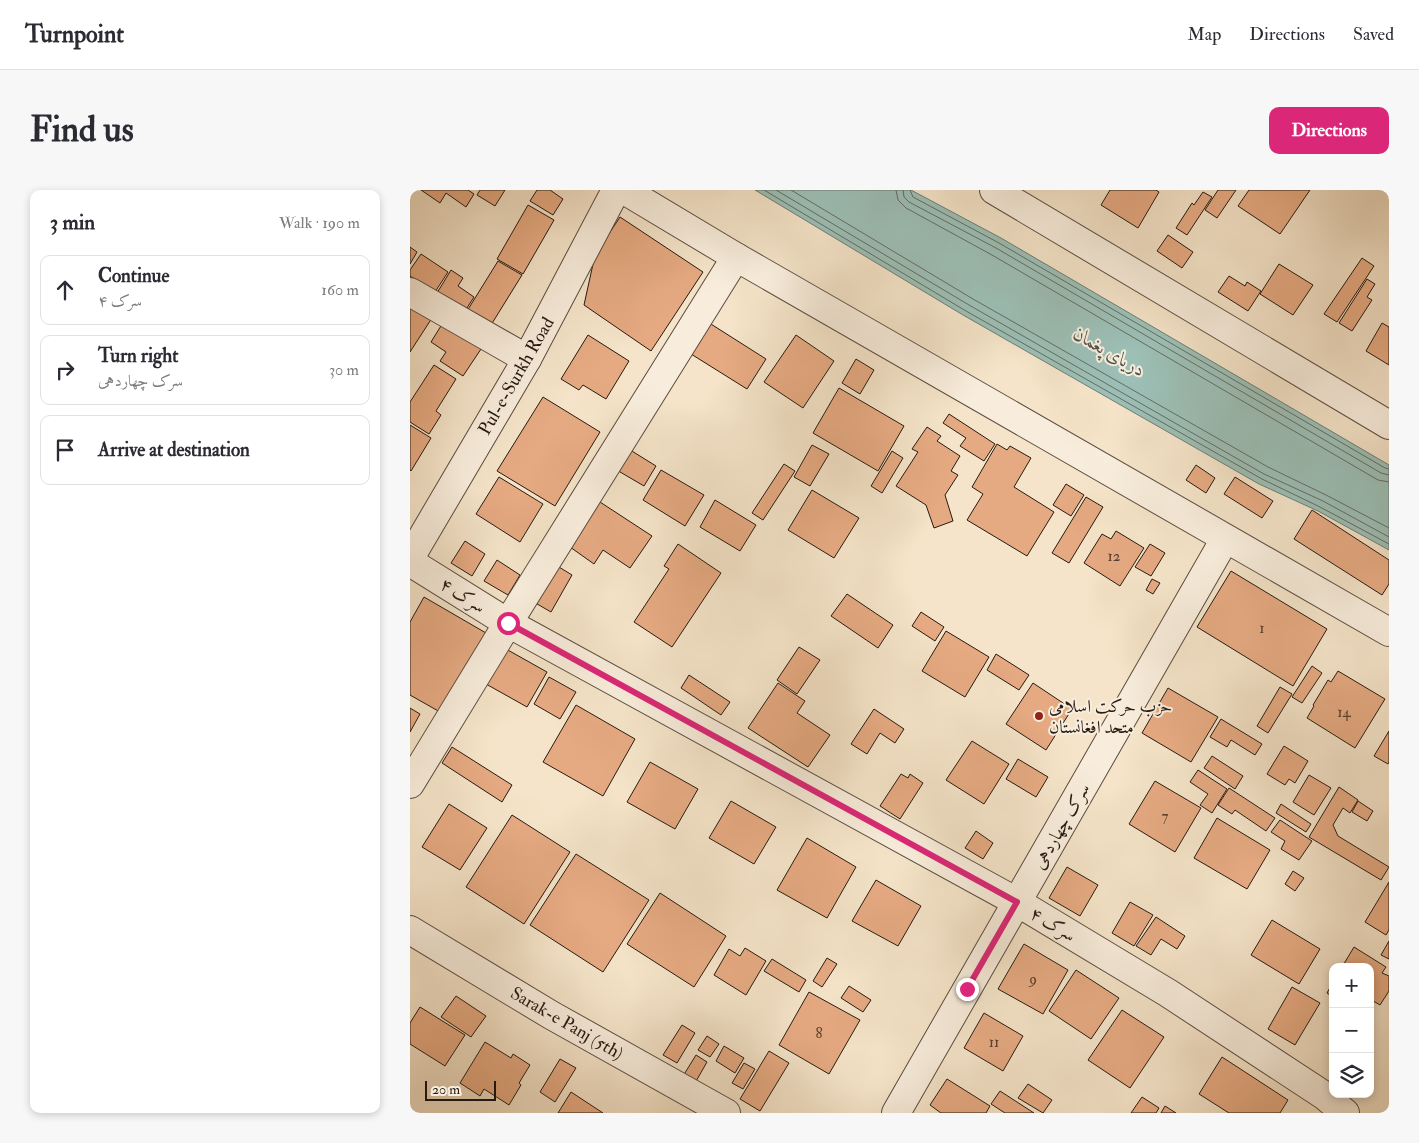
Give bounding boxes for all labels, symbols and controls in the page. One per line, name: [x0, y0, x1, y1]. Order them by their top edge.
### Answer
text: Turnpoint: [25, 19, 124, 50]
text: Map: [1188, 23, 1221, 46]
text: Directions: [1249, 23, 1325, 46]
text: Saved: [1353, 23, 1394, 46]
button: Directions: [1269, 107, 1389, 154]
text: Find us: [30, 108, 134, 152]
text: 3 min: [50, 209, 95, 236]
text: Walk · 190 m: [279, 213, 360, 233]
text: Continue: [98, 264, 169, 288]
icon: ahead: [51, 276, 79, 304]
text: 160 m: [321, 280, 359, 300]
text: سرک ۴: [98, 291, 142, 311]
street label: Pul-e-Surkh Road: [473, 313, 560, 439]
water label: دریای پغمان: [1069, 322, 1150, 383]
text: Turn right: [98, 344, 178, 368]
icon: right: [51, 356, 79, 384]
text: 30 m: [329, 360, 359, 380]
text: سرک چهاردهی: [98, 371, 183, 391]
icon: arrive: [51, 436, 79, 464]
text: Arrive at destination: [98, 438, 250, 462]
house number: 12: [1108, 547, 1121, 566]
street label: سرک ۴: [436, 573, 490, 618]
route start: [497, 612, 520, 635]
house number: 1: [1259, 619, 1265, 638]
place label: حزب حرکت اسلامی متحد افغانستان: [1049, 695, 1172, 739]
house number: 14: [1337, 703, 1352, 722]
marker: حزب حرکت اسلامی متحد افغانستان: [1033, 710, 1045, 722]
street label: سرک چهاردهی: [1028, 779, 1095, 873]
house number: 7: [1162, 807, 1169, 826]
street label: سرک ۴: [1026, 902, 1080, 947]
map controls: [1329, 963, 1374, 1098]
button: +: [1329, 963, 1374, 1008]
house number: 9: [1028, 970, 1037, 989]
route end: [956, 978, 979, 1001]
street label: Sarak-e Panj (5th): [506, 982, 627, 1065]
button: −: [1329, 1008, 1374, 1053]
house number: 8: [815, 1024, 823, 1043]
house number: 11: [989, 1033, 999, 1052]
button: layers: [1329, 1053, 1374, 1098]
scale bar: [425, 1078, 496, 1101]
text: 20 m: [432, 1081, 460, 1098]

